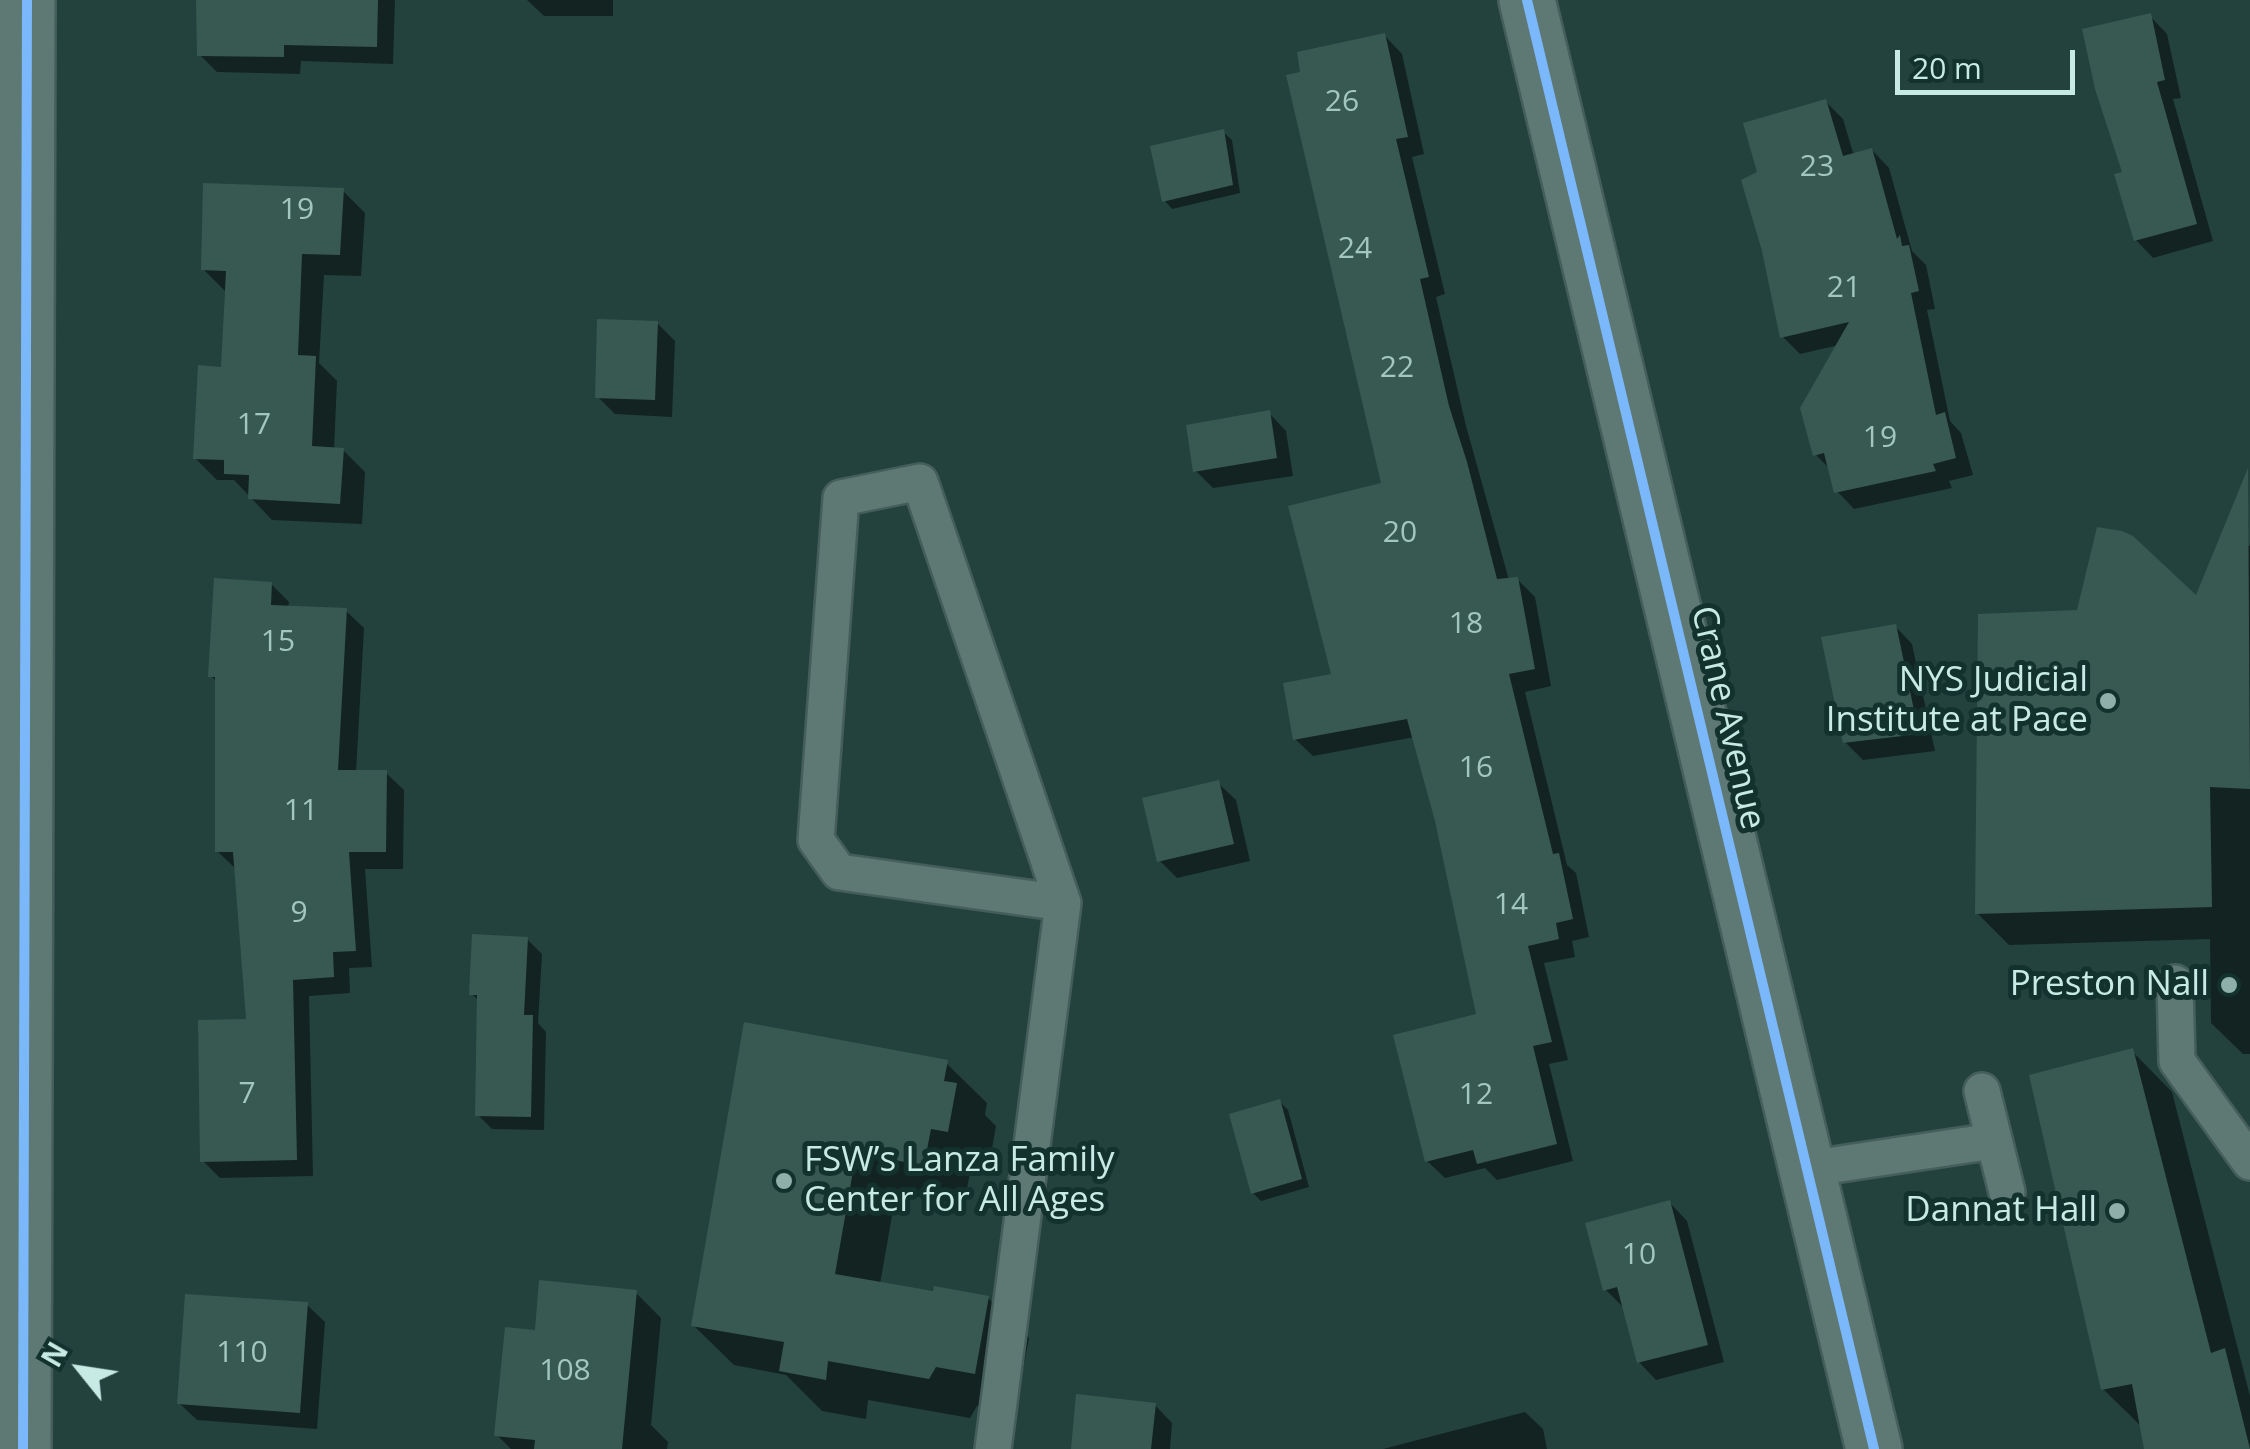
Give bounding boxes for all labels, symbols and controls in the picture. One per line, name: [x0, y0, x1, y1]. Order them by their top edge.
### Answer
scale bar: [1900, 30, 2080, 92]
text: 20 m: [1912, 47, 1982, 88]
house number: 26: [1325, 84, 1359, 120]
house number: 23: [1800, 149, 1834, 185]
house number: 19: [280, 192, 314, 228]
house number: 24: [1338, 231, 1372, 267]
house number: 21: [1827, 270, 1861, 306]
house number: 22: [1380, 350, 1414, 386]
house number: 17: [237, 407, 271, 443]
house number: 19: [1863, 420, 1897, 456]
house number: 20: [1383, 515, 1417, 551]
street label: Crane Avenue: [1681, 602, 1773, 834]
house number: 18: [1449, 606, 1483, 642]
house number: 15: [261, 624, 295, 660]
place label: NYS Judicial Institute at Pace: [1826, 660, 2088, 742]
marker: NYS Judicial Institute at Pace: [2097, 690, 2119, 712]
house number: 16: [1459, 750, 1493, 786]
house number: 11: [284, 793, 318, 829]
house number: 14: [1494, 887, 1528, 923]
house number: 9: [290, 895, 308, 931]
place label: Preston Nall: [2010, 964, 2209, 1006]
marker: Preston Nall: [2218, 974, 2240, 996]
house number: 7: [238, 1076, 256, 1112]
house number: 12: [1459, 1077, 1493, 1113]
place label: FSW’s Lanza Family Center for All Ages: [804, 1140, 1115, 1222]
marker: FSW’s Lanza Family Center for All Ages: [773, 1170, 795, 1192]
place label: Dannat Hall: [1905, 1190, 2097, 1232]
marker: Dannat Hall: [2106, 1200, 2128, 1222]
house number: 10: [1622, 1237, 1656, 1273]
north arrow: [30, 1319, 130, 1419]
text: N: [32, 1335, 76, 1373]
house number: 110: [216, 1335, 268, 1371]
house number: 108: [539, 1353, 591, 1389]

